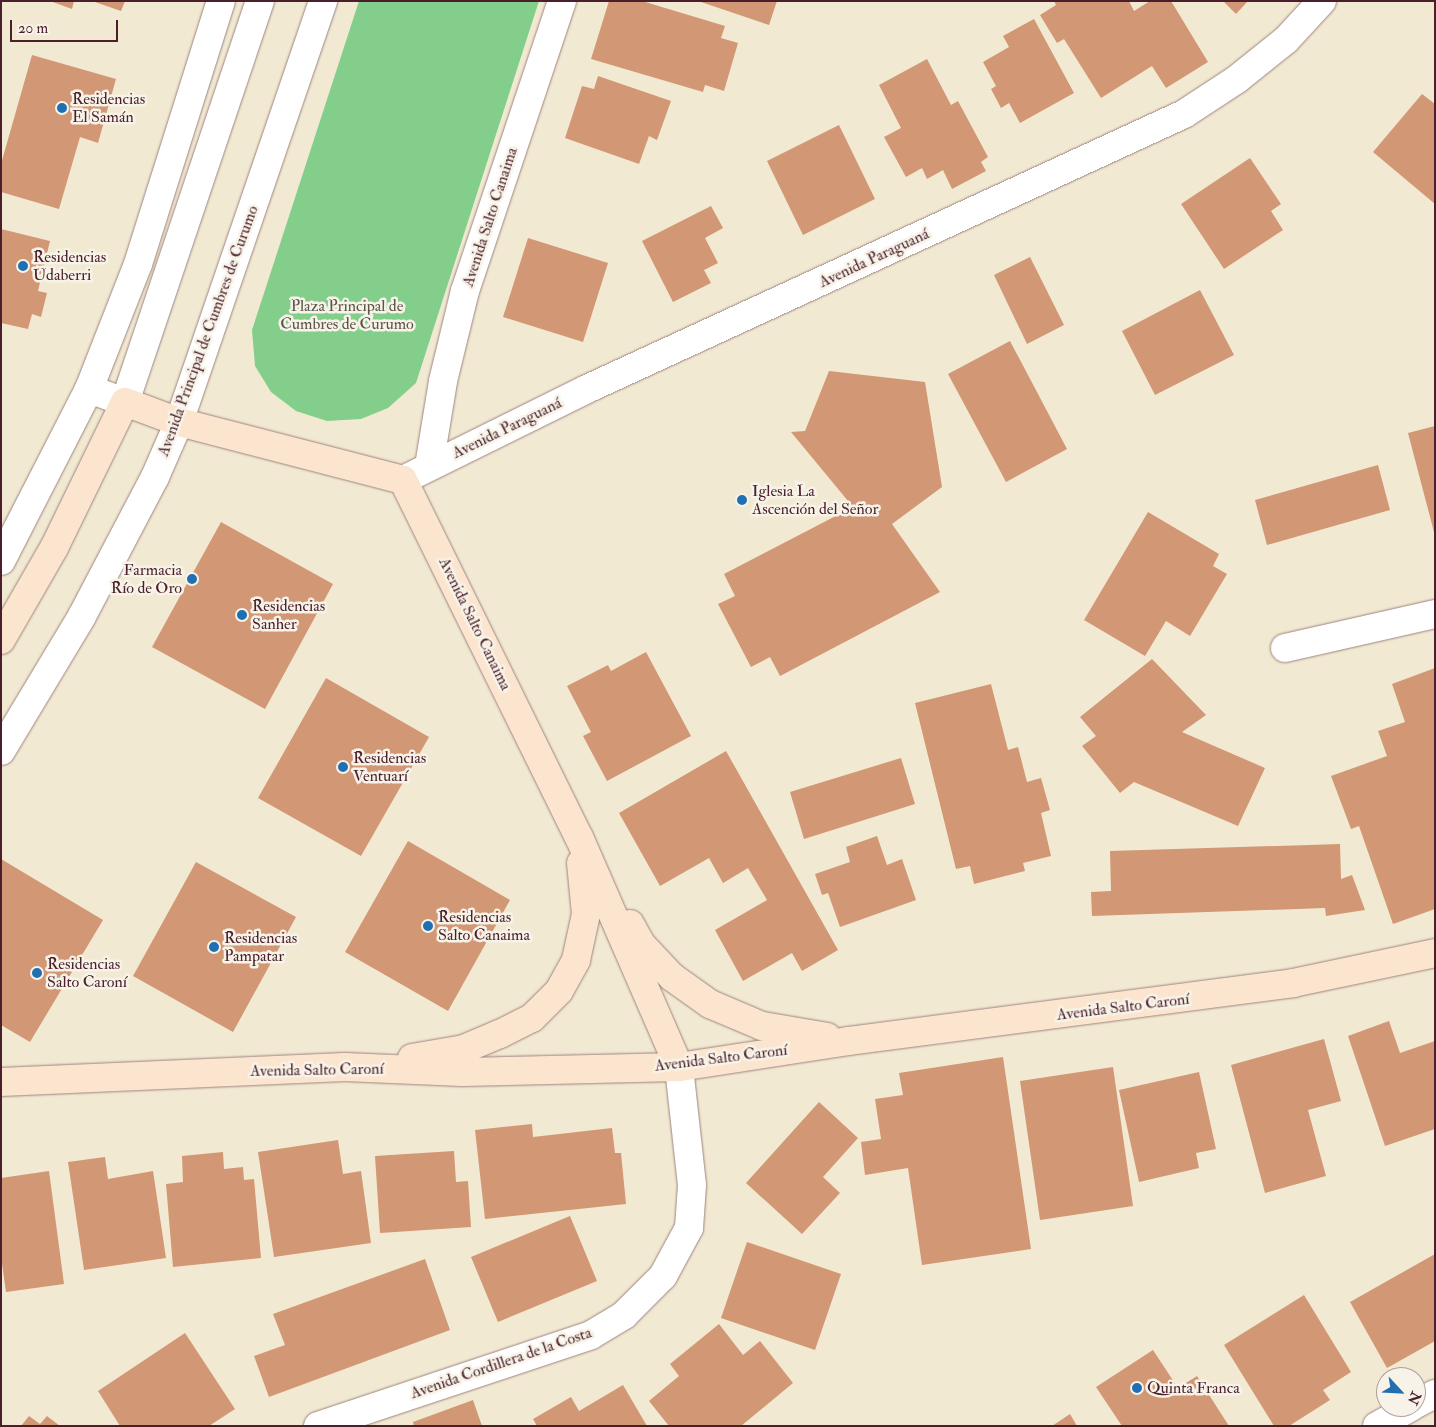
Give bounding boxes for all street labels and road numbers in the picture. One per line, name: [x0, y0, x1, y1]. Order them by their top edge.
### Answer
street label: Avenida Salto Canaima: [458, 145, 522, 289]
street label: Avenida Principal de Cumbres de Curumo: [154, 203, 262, 459]
street label: Avenida Paraguaná: [816, 224, 932, 292]
street label: Avenida Paraguaná: [449, 393, 565, 463]
street label: Avenida Salto Canaima: [434, 554, 516, 694]
street label: Avenida Salto Caroní: [1056, 989, 1190, 1025]
street label: Avenida Salto Caroní: [654, 1040, 788, 1076]
street label: Avenida Salto Caroní: [250, 1059, 384, 1081]
street label: Avenida Cordillera de la Costa: [408, 1323, 594, 1403]

